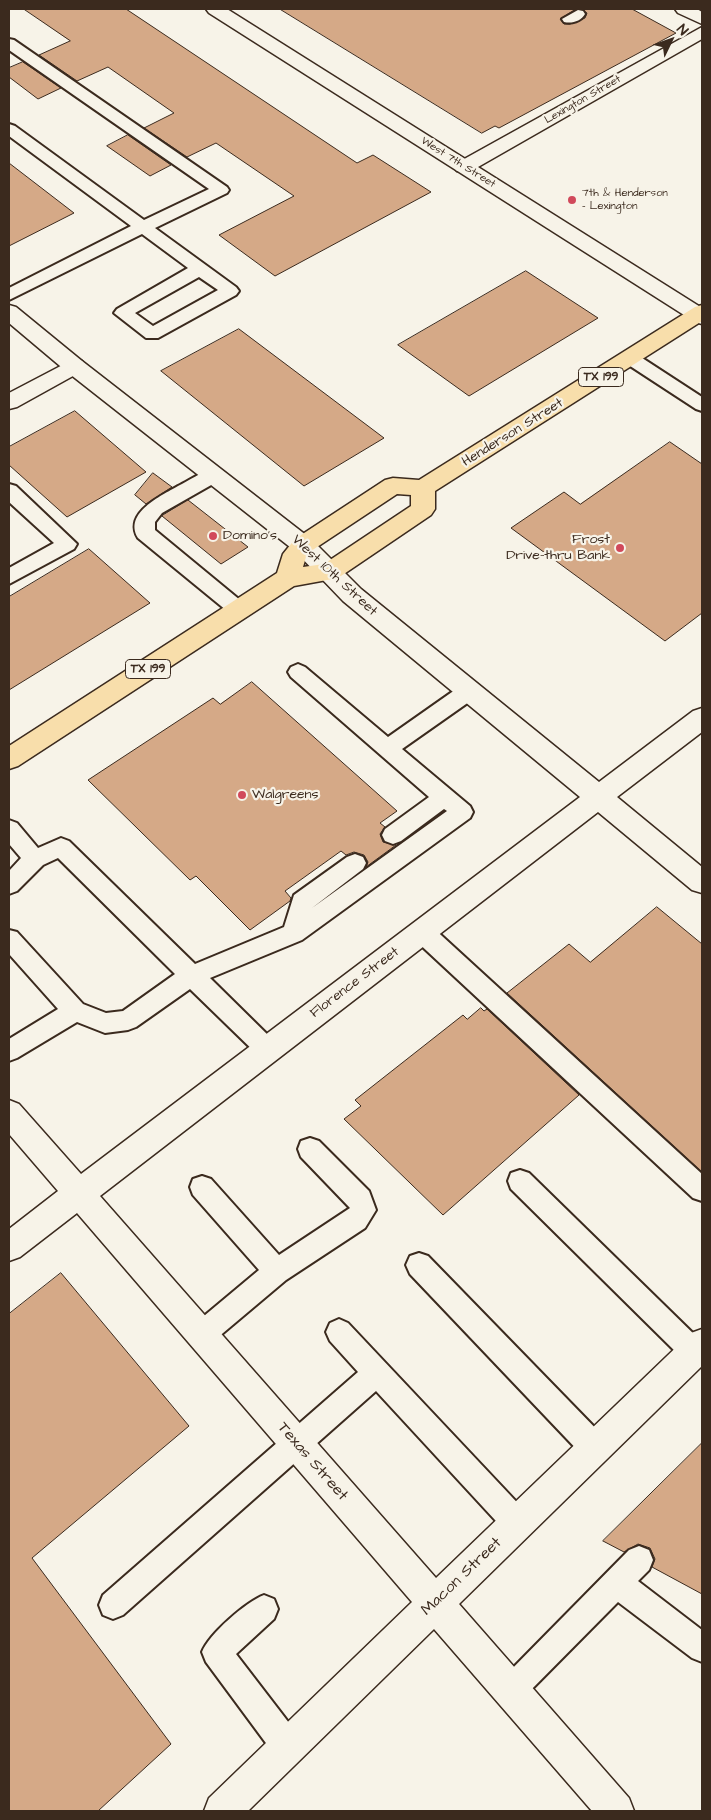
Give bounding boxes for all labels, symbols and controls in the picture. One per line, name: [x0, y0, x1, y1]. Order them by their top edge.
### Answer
north arrow: [646, 15, 696, 65]
text: N: [672, 20, 693, 40]
street label: Lexington Street: [542, 73, 624, 127]
street label: West 7th Street: [418, 135, 498, 191]
place label: 7th & Henderson - Lexington: [582, 187, 668, 213]
marker: 7th & Henderson - Lexington: [566, 194, 578, 206]
road number: TX 199: [578, 368, 624, 387]
street label: Henderson Street: [459, 395, 567, 471]
place label: Domino's: [223, 528, 277, 544]
marker: Domino's: [207, 530, 219, 542]
street label: West 10th Street: [288, 532, 380, 620]
place label: Frost Drive-thru Bank: [506, 532, 610, 564]
marker: Frost Drive-thru Bank: [614, 542, 626, 554]
road number: TX 199: [126, 660, 170, 679]
place label: Walgreens: [252, 787, 319, 803]
marker: Walgreens: [236, 789, 248, 801]
street label: Florence Street: [307, 944, 403, 1022]
street label: Texas Street: [273, 1419, 351, 1505]
street label: Macon Street: [418, 1534, 506, 1620]

